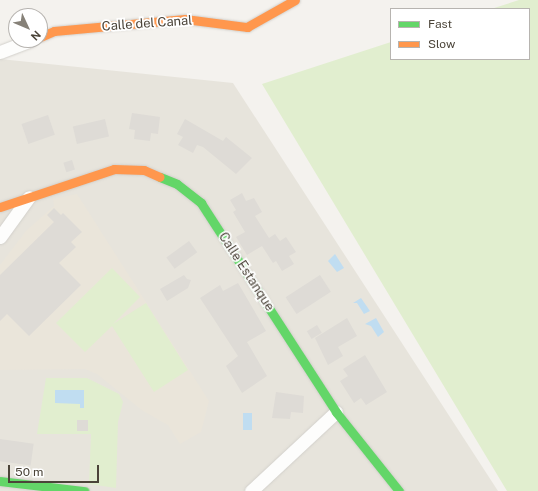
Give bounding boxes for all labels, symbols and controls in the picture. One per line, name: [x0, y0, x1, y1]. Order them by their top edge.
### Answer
north arrow: [8, 8, 48, 48]
legend: [390, 8, 530, 60]
street label: Calle del Canal: [101, 13, 193, 35]
text: Fast: [428, 17, 452, 31]
text: N: [29, 28, 43, 43]
text: Slow: [428, 37, 455, 51]
street label: Calle Estanque: [215, 230, 277, 314]
scale bar: [10, 457, 101, 483]
text: 50 m: [15, 465, 43, 479]

